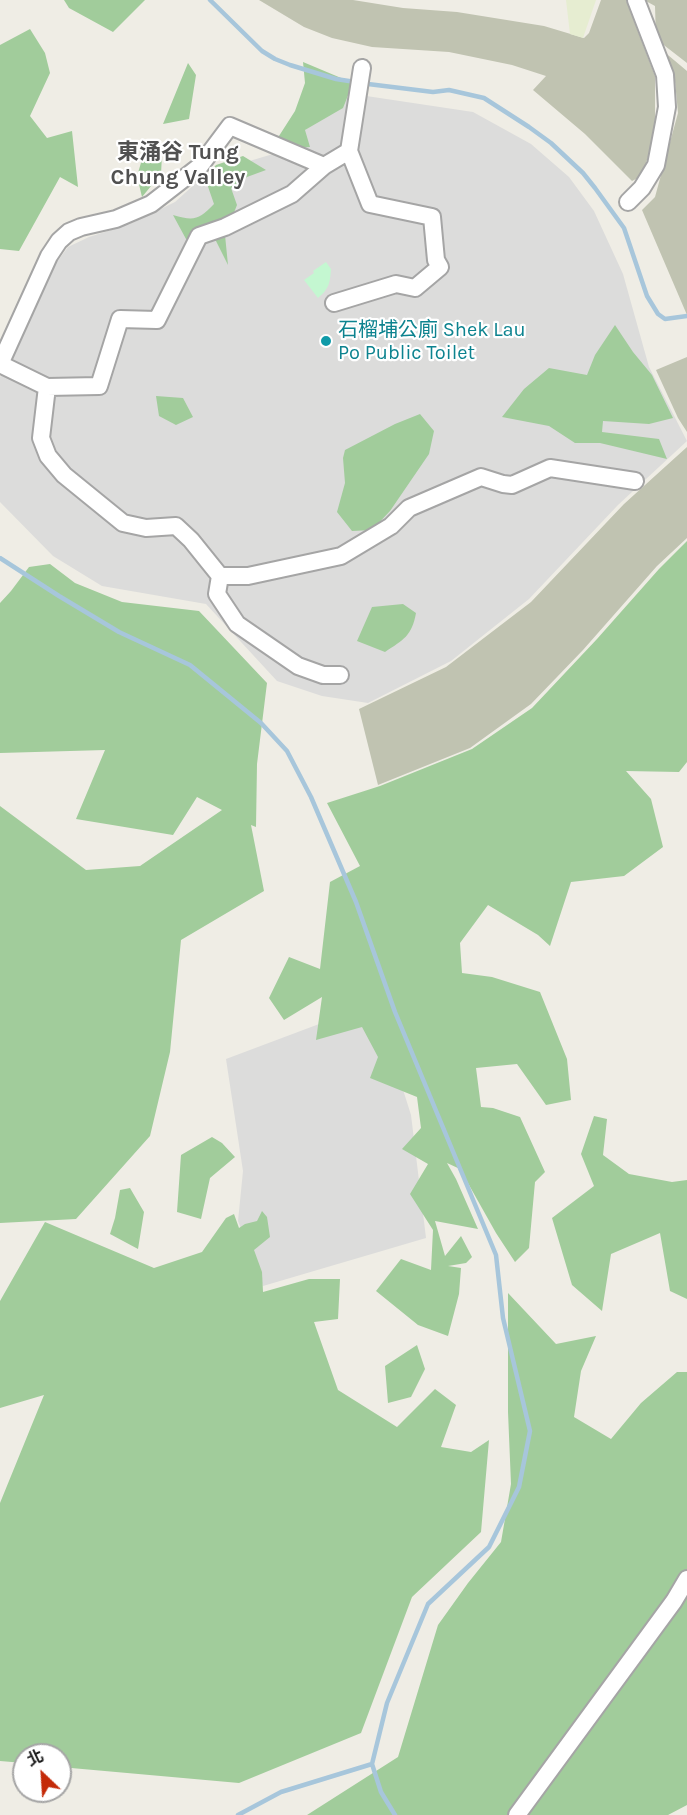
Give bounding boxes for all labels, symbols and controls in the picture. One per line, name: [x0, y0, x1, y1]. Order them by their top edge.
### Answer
district label: 東涌谷 Tung Chung Valley: [111, 140, 245, 192]
place label: 石榴埔公廁 Shek Lau Po Public Toilet: [338, 318, 526, 365]
marker: 石榴埔公廁 Shek Lau Po Public Toilet: [319, 334, 333, 348]
north arrow: [12, 1743, 72, 1803]
text: 北: [24, 1746, 46, 1770]

